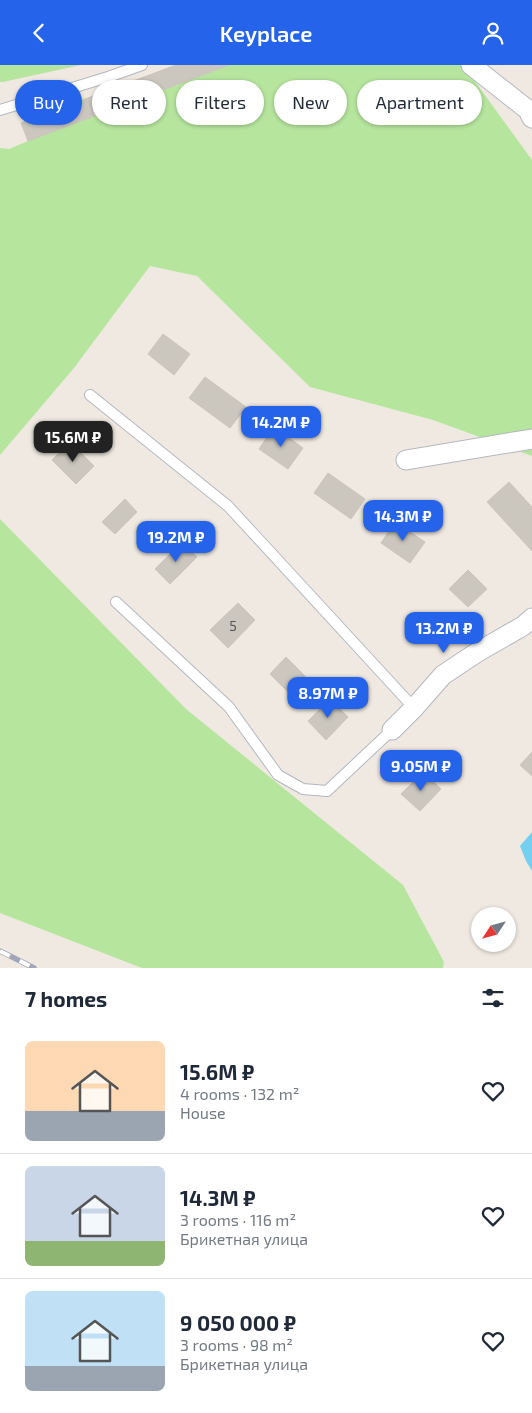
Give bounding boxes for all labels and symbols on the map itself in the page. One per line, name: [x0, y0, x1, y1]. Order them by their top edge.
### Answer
pin: 14.2M ₽: [235, 405, 327, 448]
pin: 15.6M ₽: [27, 421, 119, 463]
pin: 14.3M ₽: [357, 499, 449, 542]
pin: 19.2M ₽: [130, 521, 222, 563]
pin: 13.2M ₽: [398, 611, 490, 654]
house number: 5: [229, 617, 237, 634]
pin: 8.97M ₽: [282, 677, 374, 719]
pin: 9.05M ₽: [375, 749, 467, 792]
north arrow: [471, 907, 516, 953]

